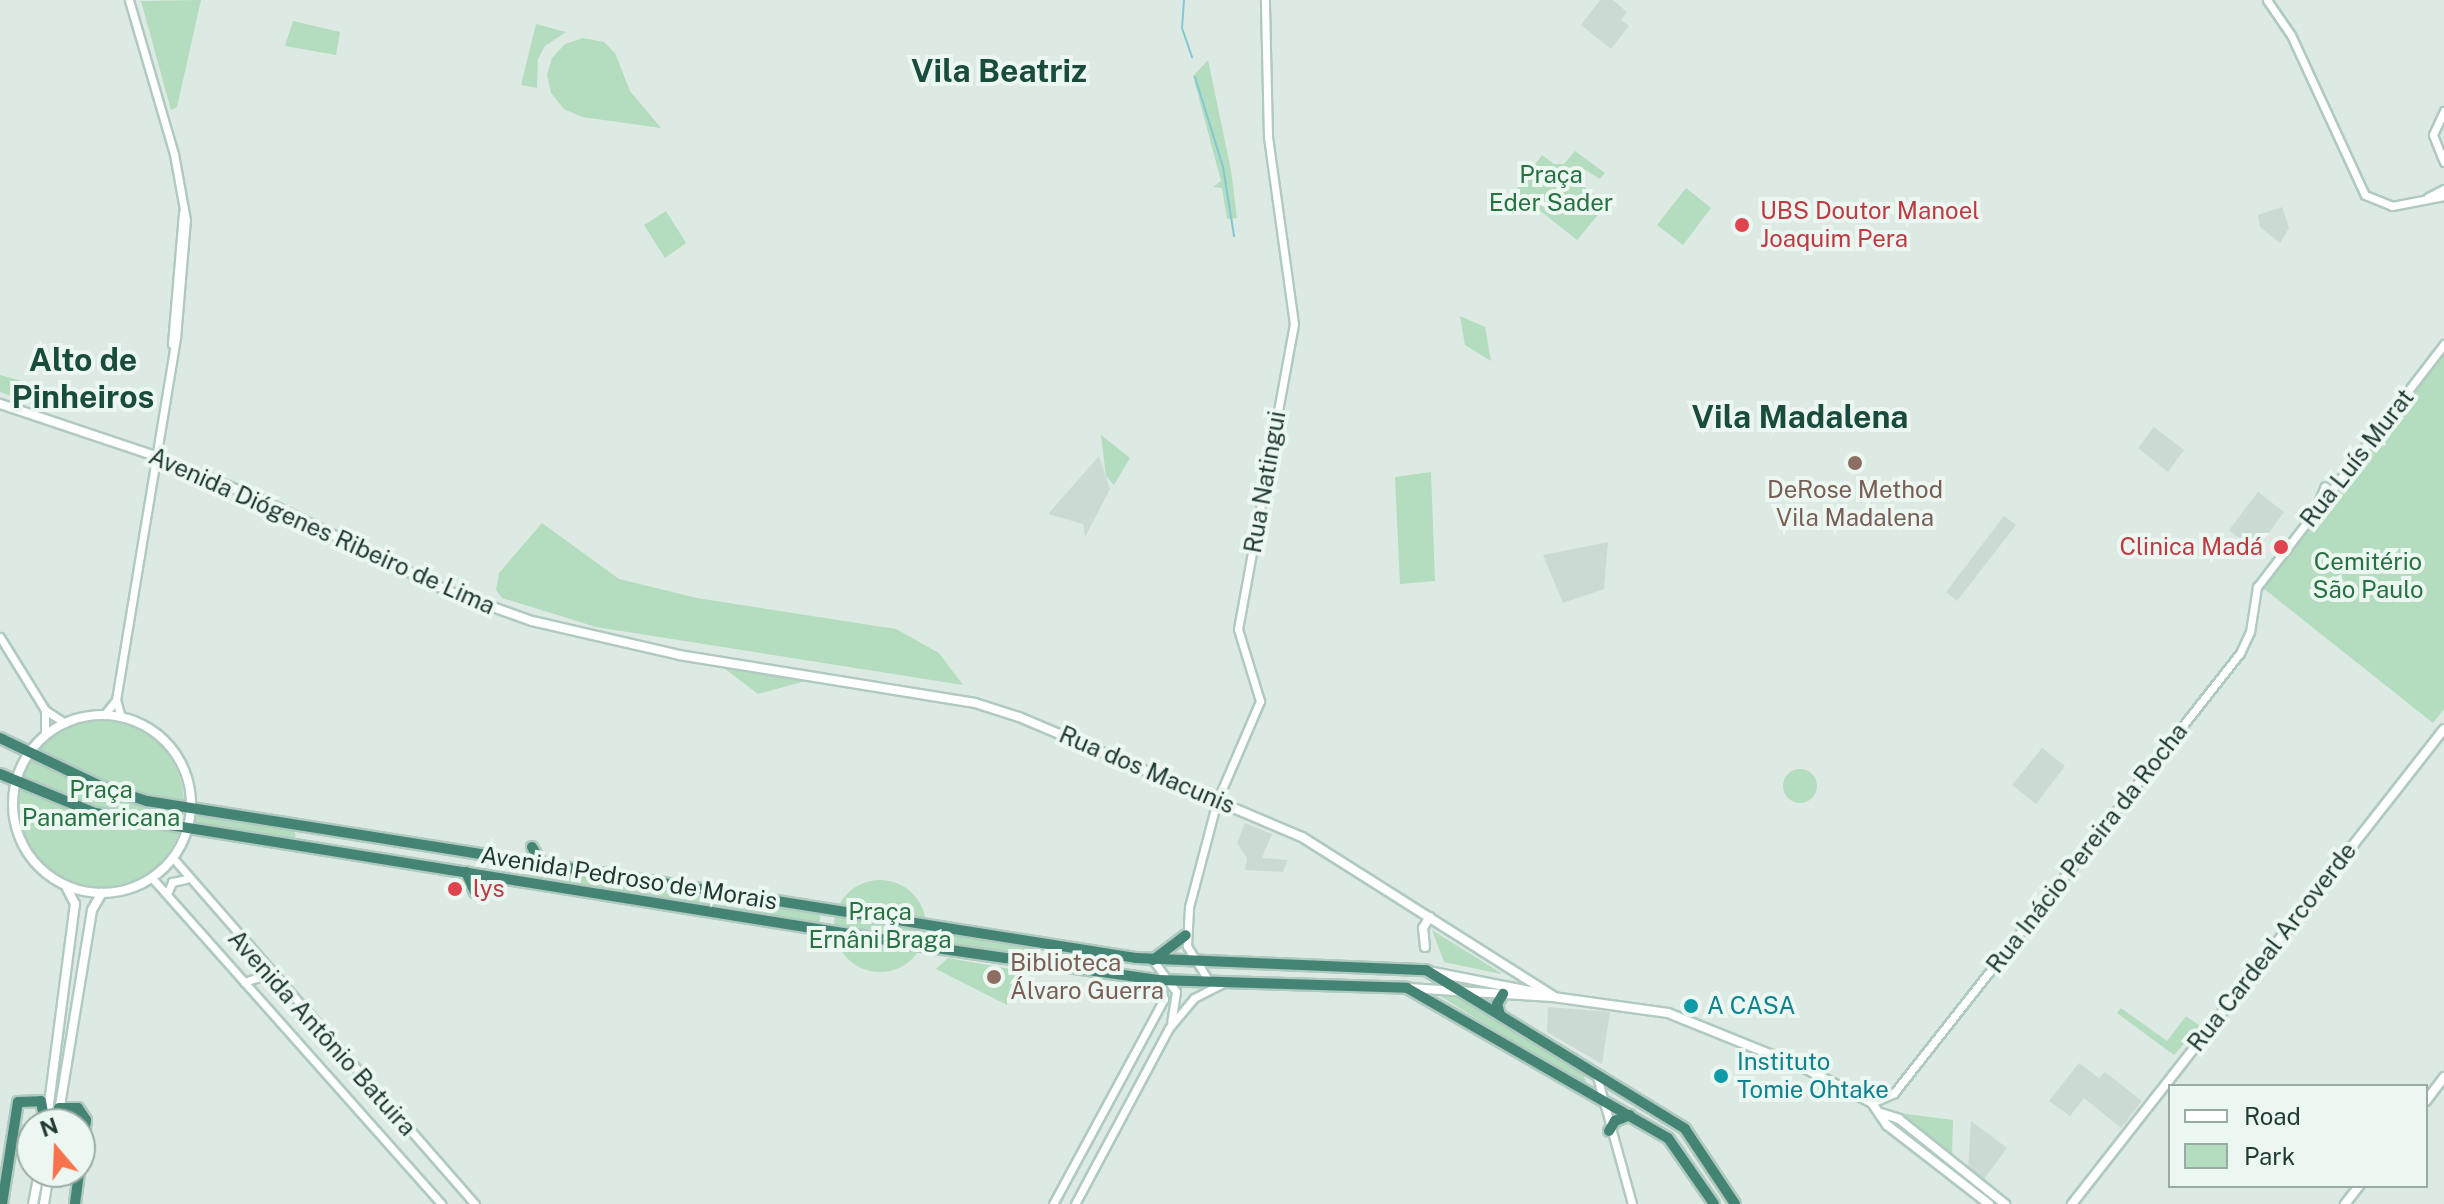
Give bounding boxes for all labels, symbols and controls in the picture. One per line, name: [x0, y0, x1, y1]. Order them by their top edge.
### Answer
district label: Vila Beatriz: [911, 52, 1087, 90]
park label: Praça Eder Sader: [1489, 161, 1613, 217]
place label: UBS Doutor Manoel Joaquim Pera: [1760, 197, 1980, 253]
marker: UBS Doutor Manoel Joaquim Pera: [1731, 214, 1753, 236]
district label: Alto de Pinheiros: [12, 342, 154, 417]
street label: Rua Luís Murat: [2294, 383, 2420, 533]
district label: Vila Madalena: [1692, 398, 1908, 436]
street label: Rua Natingui: [1238, 409, 1292, 555]
street label: Avenida Diógenes Ribeiro de Lima: [144, 441, 500, 621]
marker: DeRose Method Vila Madalena: [1846, 454, 1864, 472]
place label: DeRose Method Vila Madalena: [1767, 476, 1943, 532]
place label: Clinica Madá: [2119, 533, 2263, 561]
marker: Clinica Madá: [2270, 536, 2292, 558]
park label: Cemitério São Paulo: [2312, 548, 2424, 604]
street label: Rua Inácio Pereira da Rocha: [1980, 717, 2194, 979]
street label: Rua dos Macunis: [1055, 720, 1239, 820]
park label: Praça Panamericana: [22, 776, 180, 832]
street label: Rua Cardeal Arcoverde: [2182, 837, 2362, 1057]
street label: Avenida Pedroso de Morais: [478, 840, 780, 916]
place label: lys: [473, 875, 505, 903]
marker: lys: [444, 878, 466, 900]
park label: Praça Ernâni Braga: [809, 898, 951, 954]
street label: Avenida Antônio Batuira: [222, 924, 422, 1142]
place label: Biblioteca Álvaro Guerra: [1010, 949, 1164, 1005]
marker: Biblioteca Álvaro Guerra: [985, 968, 1003, 986]
place label: A CASA: [1707, 992, 1795, 1020]
marker: A CASA: [1682, 997, 1700, 1015]
place label: Instituto Tomie Ohtake: [1737, 1048, 1889, 1104]
marker: Instituto Tomie Ohtake: [1712, 1067, 1730, 1085]
legend: [2168, 1084, 2428, 1188]
text: Road: [2244, 1102, 2301, 1130]
north arrow: [16, 1108, 96, 1188]
text: N: [36, 1112, 61, 1142]
text: Park: [2244, 1142, 2295, 1170]

